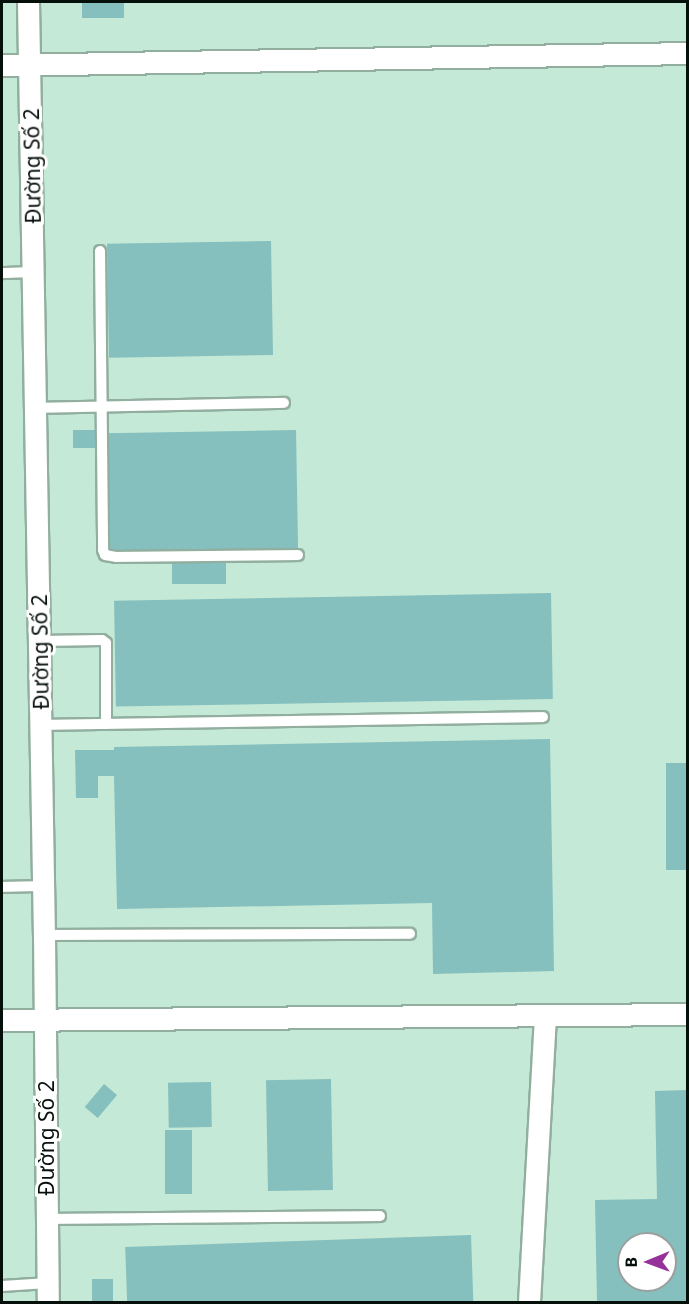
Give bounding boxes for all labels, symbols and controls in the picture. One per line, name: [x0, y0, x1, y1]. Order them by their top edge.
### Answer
street label: Đường Số 2: [18, 108, 46, 224]
street label: Đường Số 2: [26, 594, 54, 710]
street label: Đường Số 2: [33, 1080, 59, 1196]
north arrow: [617, 1232, 677, 1292]
text: B: [620, 1257, 642, 1268]

